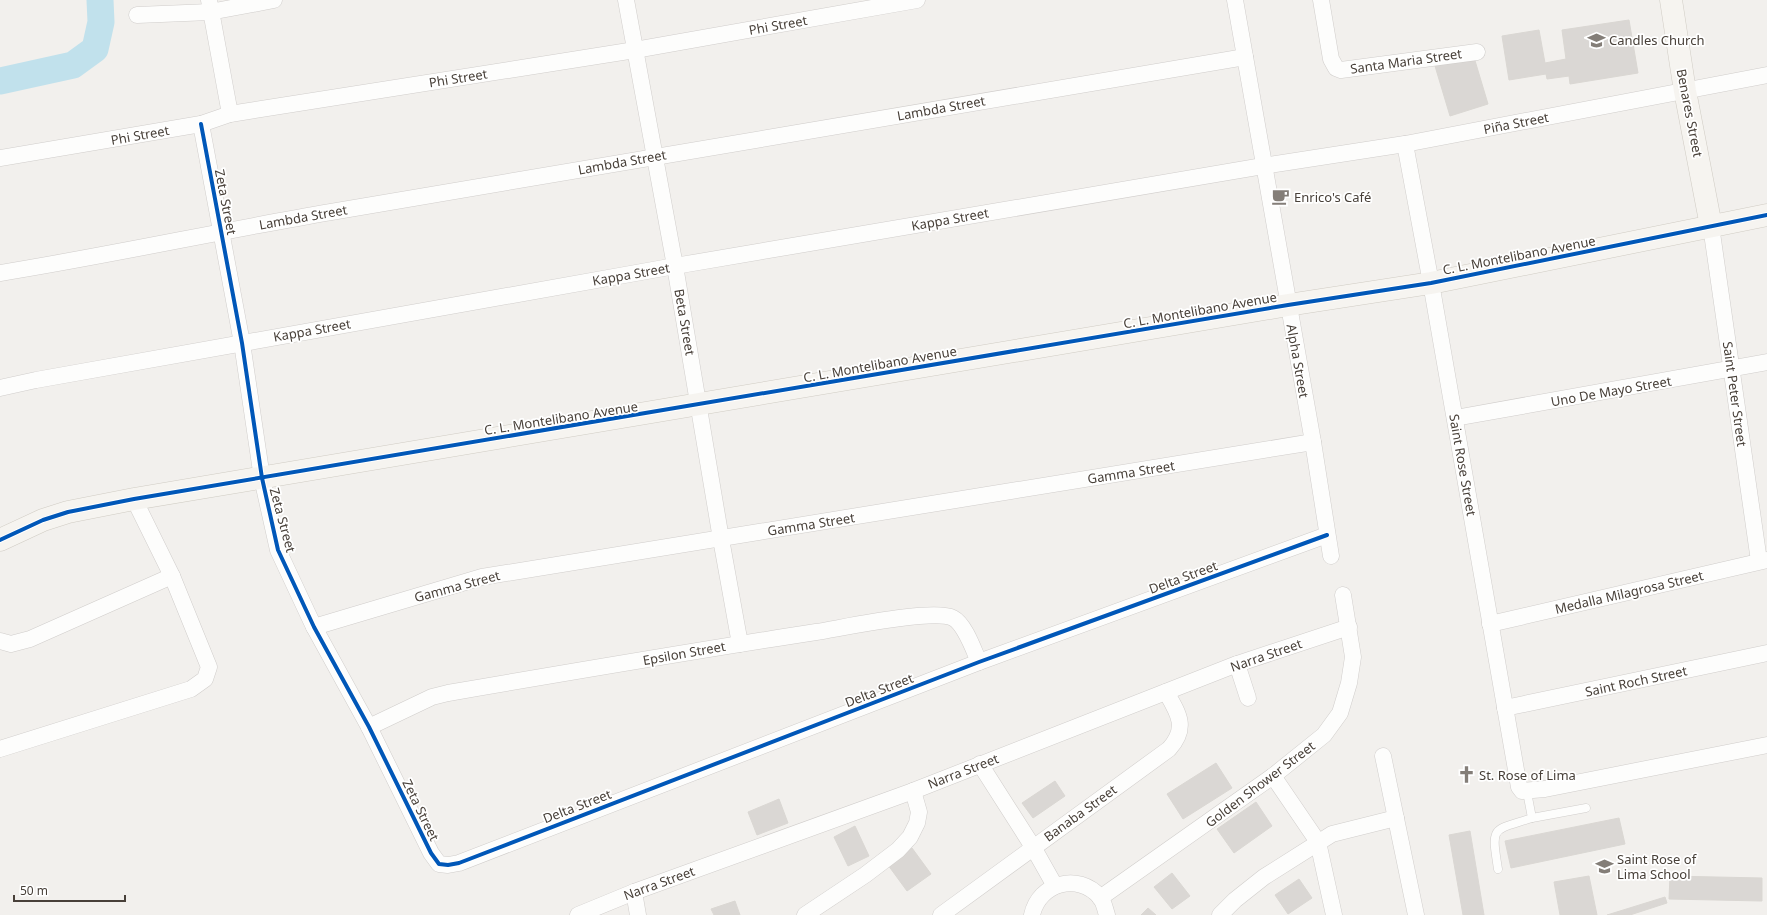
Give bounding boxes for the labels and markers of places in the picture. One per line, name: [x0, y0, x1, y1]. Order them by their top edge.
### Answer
school or university icon: Candles Church: [1586, 30, 1606, 50]
place label: Candles Church: [1609, 31, 1705, 49]
cafe icon: Enrico's Café: [1271, 187, 1291, 207]
place label: Enrico's Café: [1294, 188, 1371, 206]
church icon: St. Rose of Lima: [1456, 765, 1476, 785]
place label: St. Rose of Lima: [1479, 766, 1576, 784]
place label: Saint Rose of Lima School: [1617, 850, 1698, 883]
school or university icon: Saint Rose of Lima School: [1594, 856, 1614, 876]

